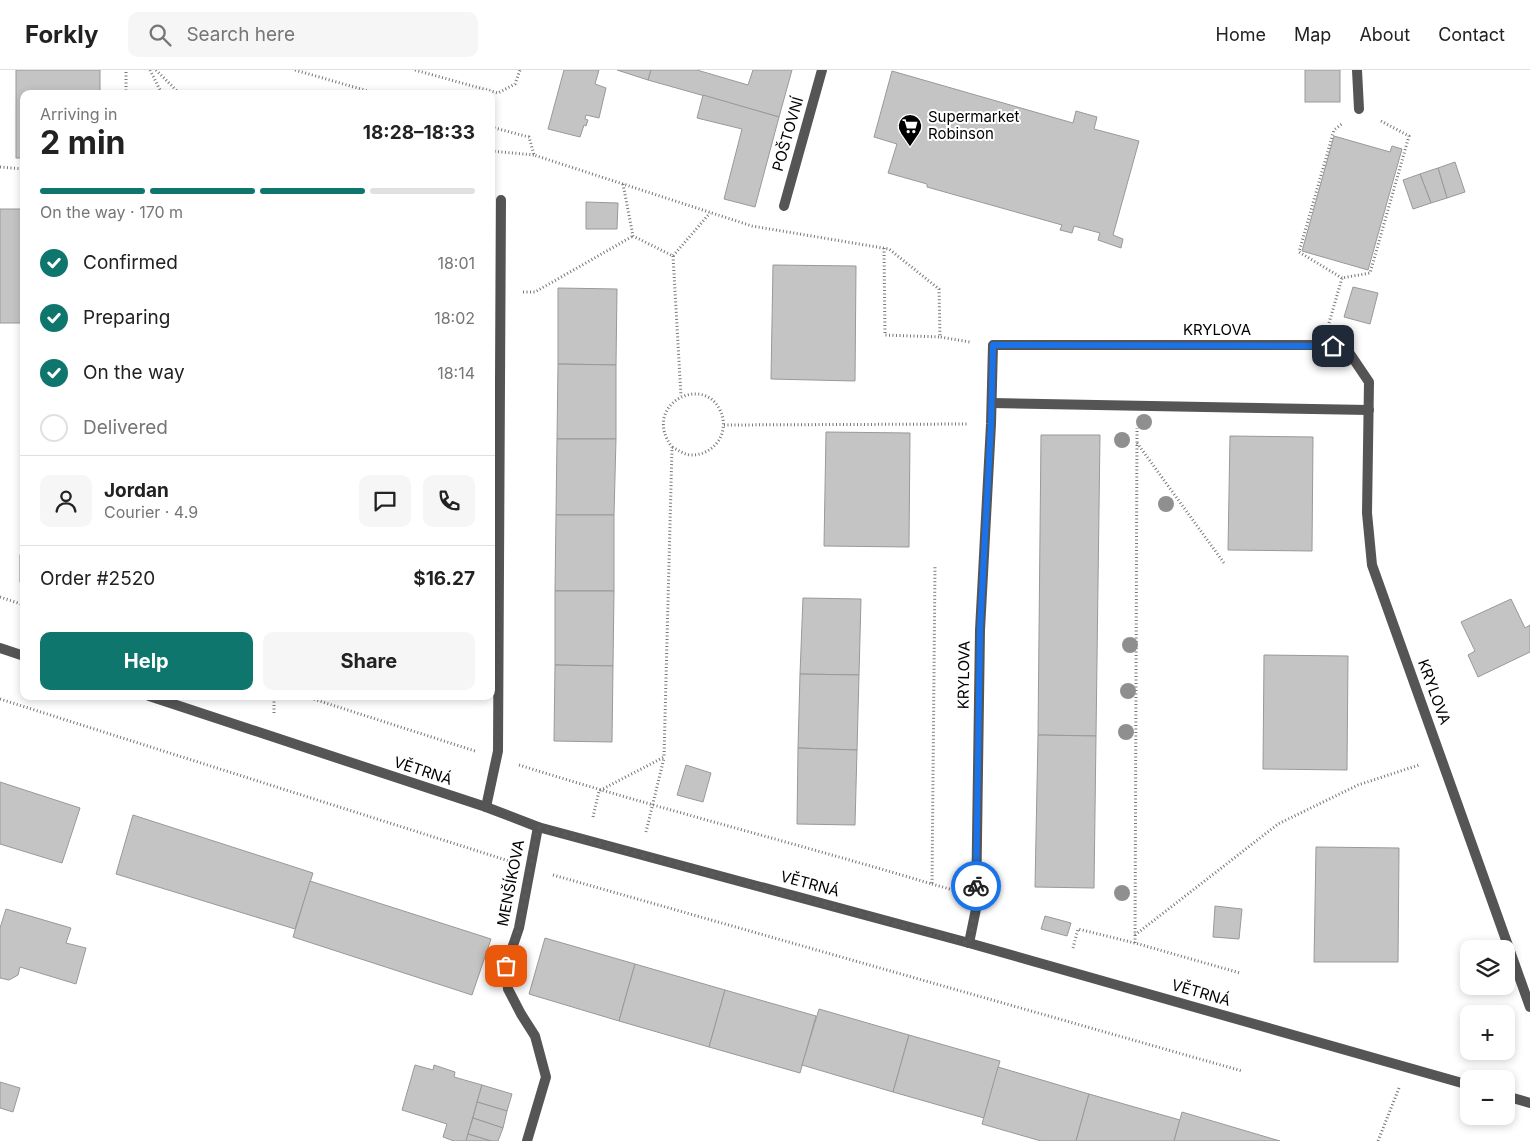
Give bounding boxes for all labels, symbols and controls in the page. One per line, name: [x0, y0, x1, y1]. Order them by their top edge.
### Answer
search box: [128, 12, 478, 57]
text: Forkly: [25, 20, 98, 49]
icon: search: [146, 21, 174, 49]
text: Search here: [186, 23, 295, 46]
text: Home: [1216, 24, 1266, 45]
text: Map: [1294, 24, 1331, 45]
text: About: [1359, 24, 1410, 45]
text: Contact: [1438, 24, 1505, 45]
street label: POŠTOVNÍ: [768, 94, 807, 173]
text: Arriving in: [40, 104, 117, 124]
place label: Supermarket Robinson: [928, 107, 1019, 143]
supermarket icon: Supermarket Robinson: [897, 113, 923, 147]
text: 18:28–18:33: [363, 121, 475, 144]
text: 2 min: [40, 123, 126, 162]
text: On the way · 170 m: [40, 202, 183, 222]
icon: check: [40, 249, 68, 277]
text: Confirmed: [83, 251, 178, 274]
text: 18:01: [437, 253, 475, 273]
icon: check: [40, 304, 68, 332]
text: Preparing: [83, 306, 170, 329]
text: 18:02: [434, 308, 475, 328]
street label: KRYLOVA: [1183, 320, 1251, 339]
pin: [1312, 325, 1354, 367]
icon: home: [1319, 332, 1347, 360]
icon: check: [40, 359, 68, 387]
text: On the way: [83, 361, 185, 384]
text: 18:14: [437, 363, 475, 383]
text: Delivered: [83, 416, 168, 439]
button: person: [40, 475, 92, 527]
button: chat: [359, 475, 411, 527]
button: phone: [423, 475, 475, 527]
text: Jordan: [104, 479, 169, 502]
text: Courier · 4.9: [104, 502, 198, 522]
text: Order #2520: [40, 567, 155, 590]
text: $16.27: [413, 567, 475, 590]
button: Help: [40, 632, 253, 690]
button: Share: [263, 632, 475, 690]
street label: KRYLOVA: [953, 641, 974, 709]
street label: KRYLOVA: [1414, 657, 1455, 727]
street label: VĚTRNÁ: [392, 752, 455, 789]
street label: MENŠÍKOVA: [493, 838, 528, 928]
courier: [951, 861, 1001, 911]
street label: VĚTRNÁ: [779, 867, 842, 901]
icon: bike: [962, 872, 990, 900]
map controls: [1460, 940, 1515, 1125]
button: layers: [1460, 940, 1515, 995]
pin: [485, 945, 527, 987]
icon: bag: [492, 952, 520, 980]
street label: VĚTRNÁ: [1170, 975, 1233, 1010]
button: +: [1460, 1005, 1515, 1060]
button: −: [1460, 1070, 1515, 1125]

